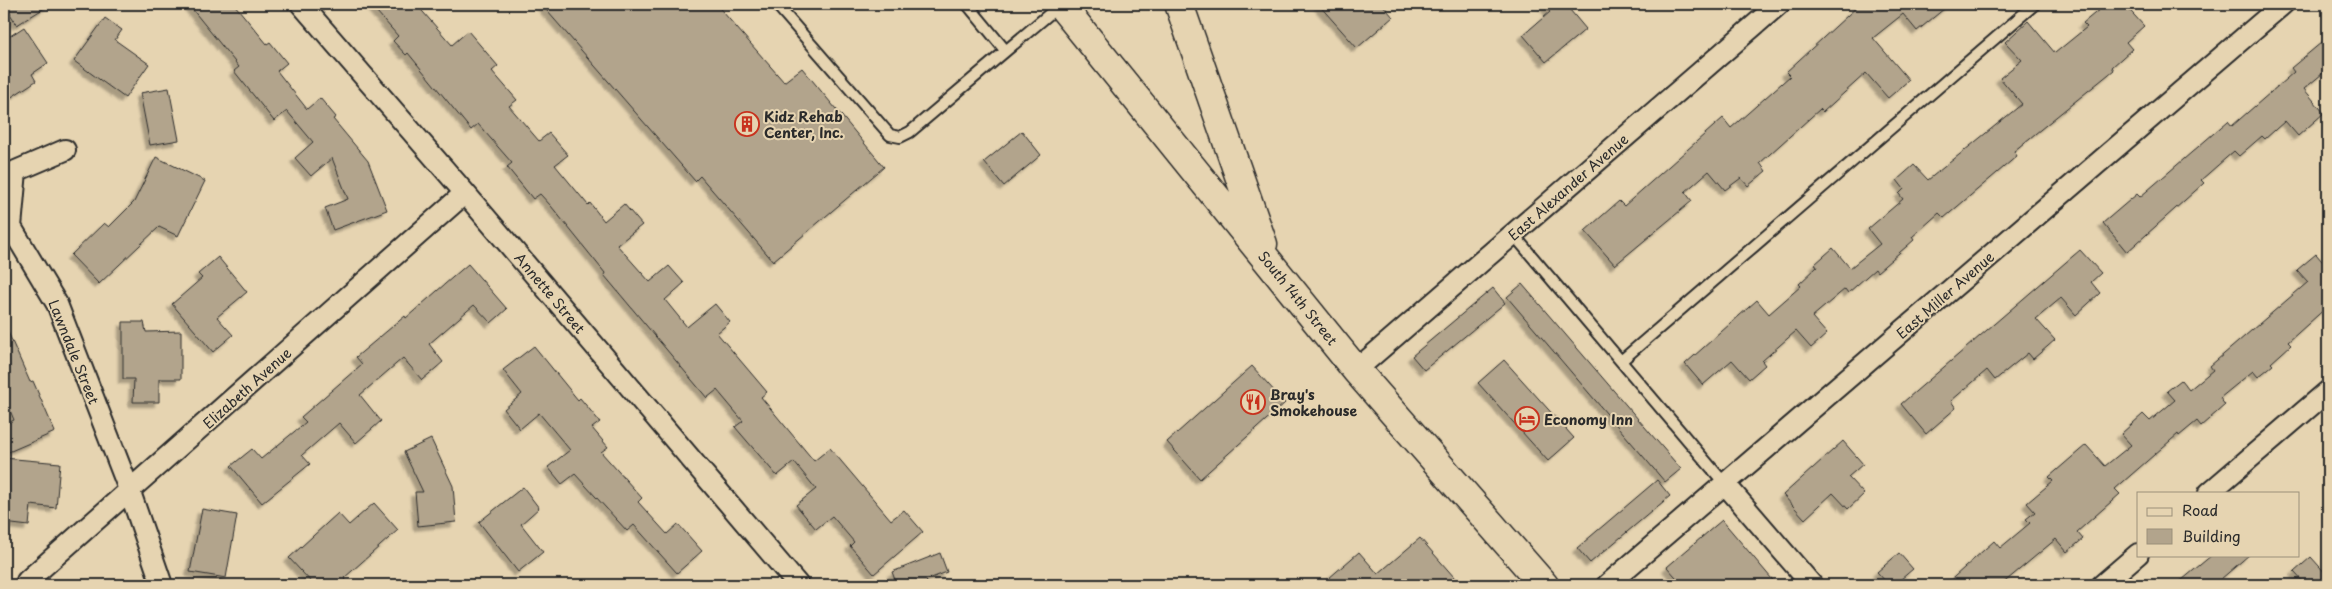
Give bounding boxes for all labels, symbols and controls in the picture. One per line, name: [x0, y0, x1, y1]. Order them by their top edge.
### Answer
place label: Kidz Rehab Center, Inc.: [764, 106, 844, 143]
building icon: Kidz Rehab Center, Inc.: [734, 111, 760, 137]
street label: East Alexander Avenue: [1503, 128, 1633, 245]
street label: South 14th Street: [1253, 246, 1343, 350]
street label: East Miller Avenue: [1891, 246, 1999, 344]
street label: Annette Street: [510, 248, 590, 338]
street label: Lawndale Street: [43, 297, 105, 408]
street label: Elizabeth Avenue: [198, 342, 296, 433]
place label: Bray's Smokehouse: [1270, 384, 1357, 421]
restaurant icon: Bray's Smokehouse: [1240, 389, 1266, 415]
hotel icon: Economy Inn: [1514, 406, 1540, 432]
place label: Economy Inn: [1544, 409, 1633, 430]
legend: [2137, 492, 2300, 556]
text: Road: [2182, 498, 2218, 521]
text: Building: [2182, 524, 2241, 547]

